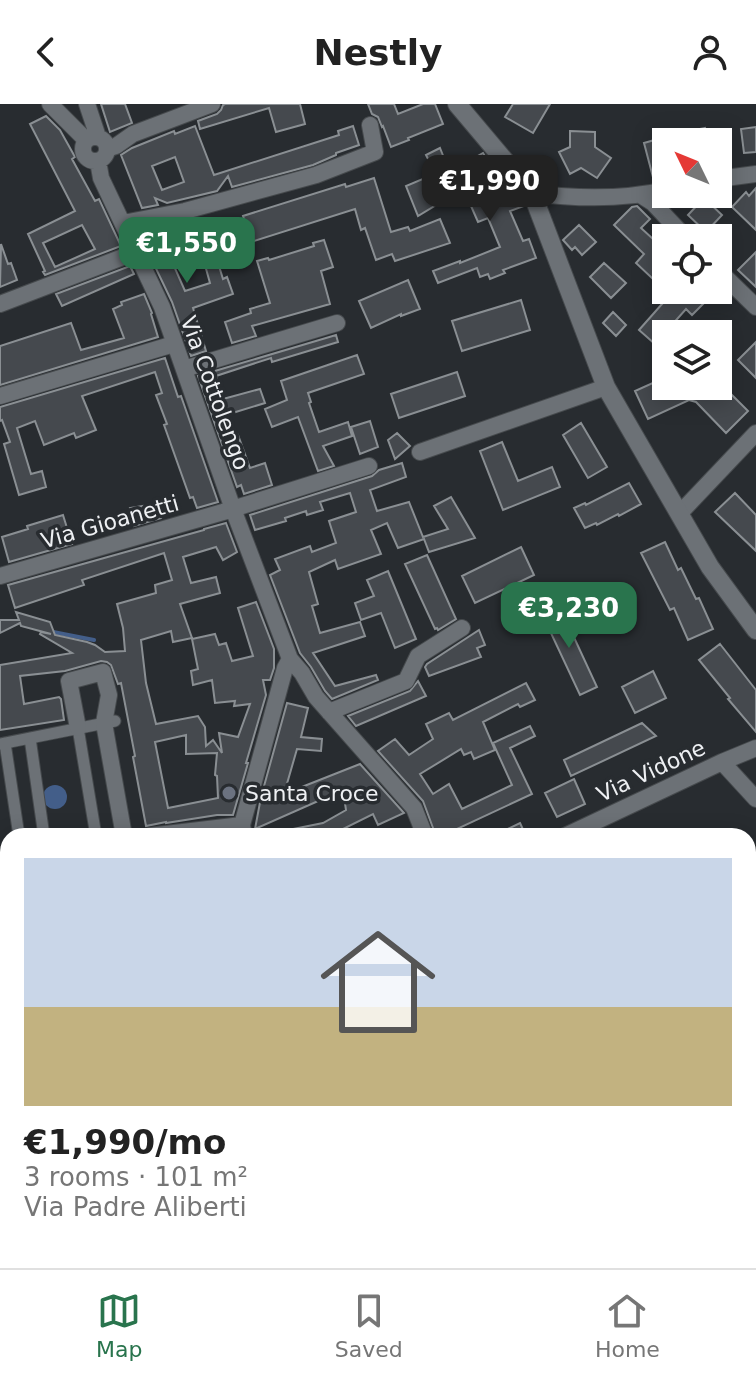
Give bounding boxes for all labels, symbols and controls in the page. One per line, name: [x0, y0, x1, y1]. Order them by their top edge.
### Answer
icon: back: [24, 30, 68, 74]
icon: person: [688, 30, 732, 74]
text: Nestly: [314, 32, 443, 73]
north arrow: [652, 128, 732, 208]
map controls: [652, 128, 732, 400]
pin: €1,990: [425, 155, 555, 223]
text: €1,990: [440, 166, 540, 196]
pin: €1,550: [122, 217, 252, 285]
button: locate: [652, 224, 732, 304]
text: €1,550: [137, 228, 237, 258]
street label: Via Cottolengo: [176, 313, 254, 473]
button: layers: [652, 320, 732, 400]
street label: Via Gioanetti: [38, 490, 182, 554]
pin: €3,230: [504, 582, 634, 650]
text: €3,230: [519, 593, 619, 623]
street label: Via Vidone: [593, 735, 709, 807]
place label: Santa Croce: [245, 781, 379, 806]
marker: Santa Croce: [220, 784, 238, 802]
icon: home: [306, 910, 450, 1054]
text: €1,990/mo: [24, 1122, 226, 1162]
text: 3 rooms · 101 m²: [24, 1162, 248, 1192]
text: Via Padre Aliberti: [24, 1192, 247, 1222]
tab: Map: [96, 1289, 143, 1362]
tab: Saved: [335, 1289, 403, 1362]
tab: Home: [595, 1289, 660, 1362]

